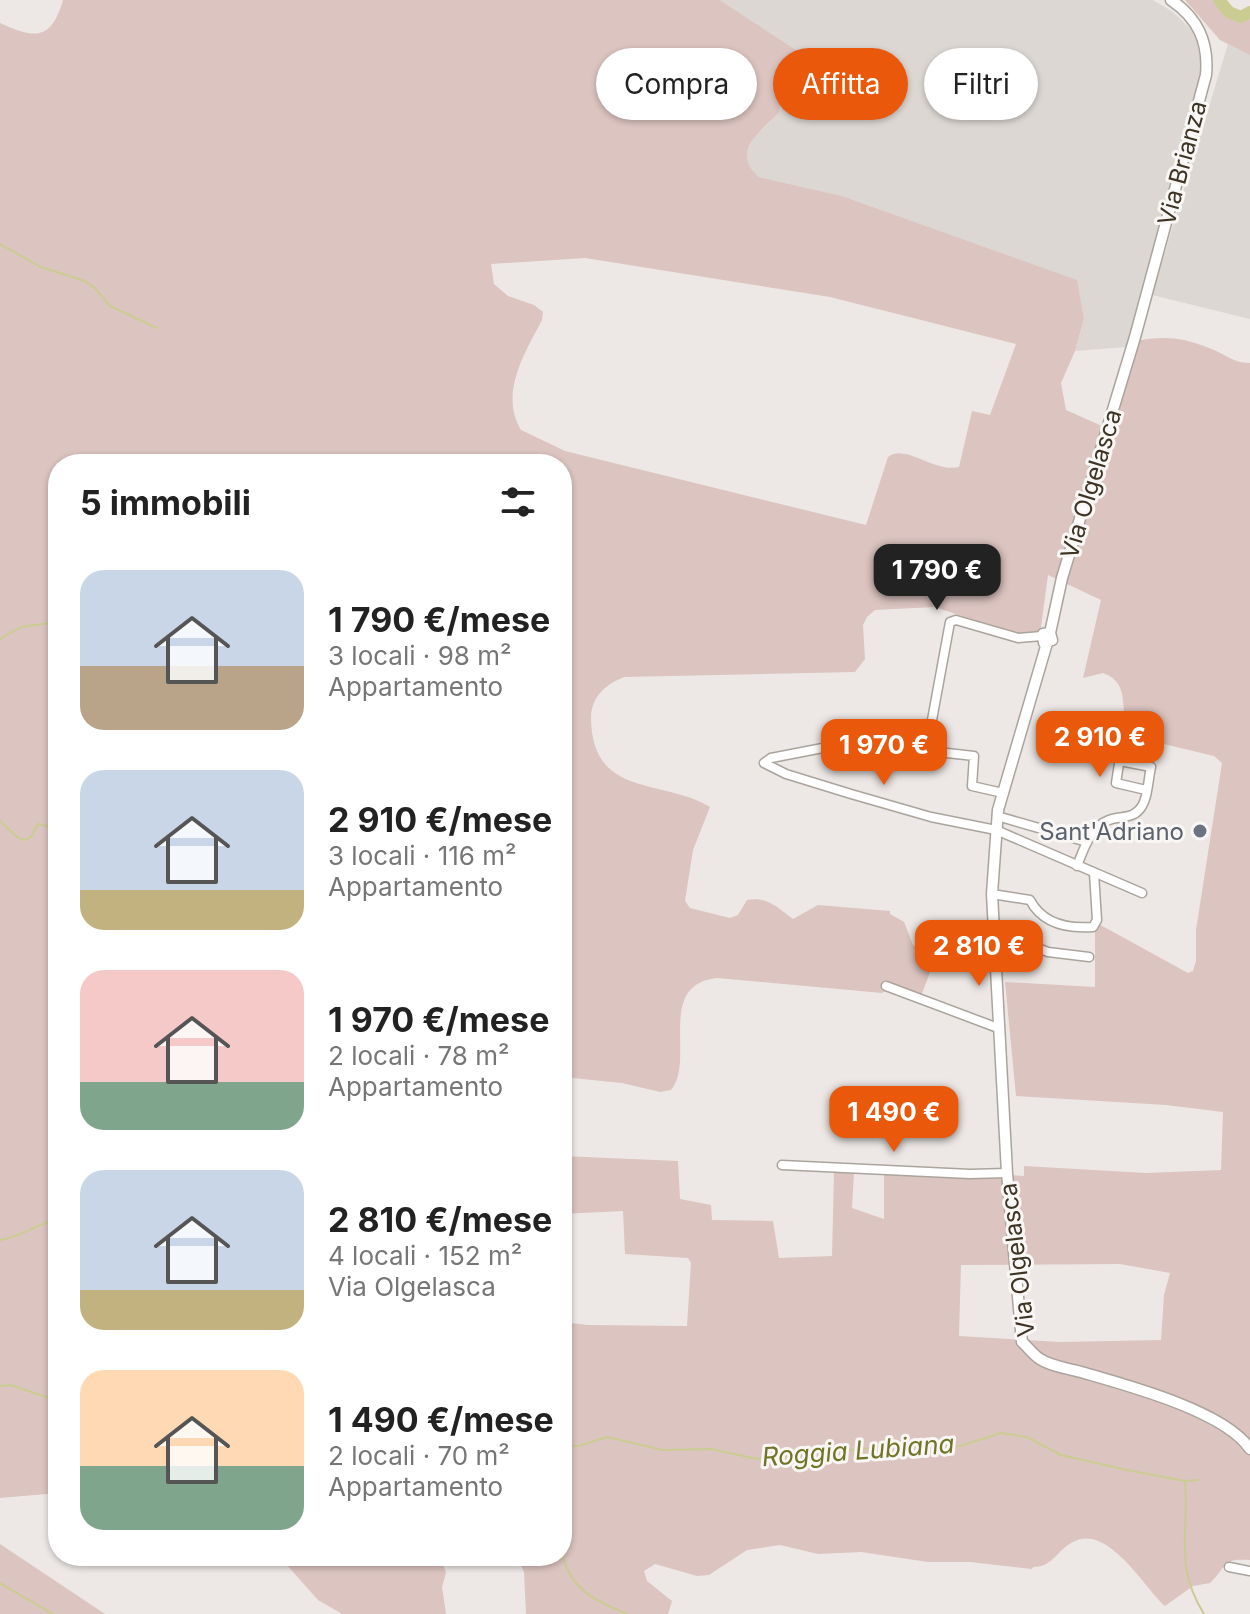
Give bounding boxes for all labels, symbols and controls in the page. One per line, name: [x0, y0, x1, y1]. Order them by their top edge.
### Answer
chip: Compra: [596, 48, 757, 120]
chip: Affitta: [773, 48, 908, 120]
chip: Filtri: [924, 48, 1038, 120]
street label: Via Brianza: [1151, 97, 1213, 229]
street label: Via Olgelasca: [1054, 406, 1128, 562]
icon: filters: [496, 480, 540, 524]
text: 5 immobili: [80, 482, 251, 523]
pin: 1 790 €: [863, 544, 1011, 612]
text: 1 790 €: [892, 554, 982, 585]
text: 1 790 €/mese: [328, 599, 550, 640]
icon: home: [144, 602, 240, 698]
text: 3 locali · 98 m²: [328, 640, 511, 671]
text: Appartamento: [328, 671, 503, 702]
pin: 2 910 €: [1026, 711, 1174, 779]
pin: 1 970 €: [810, 719, 958, 787]
text: 2 910 €: [1054, 721, 1146, 752]
text: 1 970 €: [839, 729, 929, 760]
text: 2 910 €/mese: [328, 799, 552, 840]
icon: home: [144, 802, 240, 898]
place label: Sant'Adriano: [1039, 817, 1184, 846]
marker: Sant'Adriano: [1191, 822, 1209, 840]
text: 3 locali · 116 m²: [328, 840, 517, 871]
text: Appartamento: [328, 871, 503, 902]
pin: 2 810 €: [905, 920, 1053, 988]
text: 2 810 €: [933, 930, 1025, 961]
text: 1 970 €/mese: [328, 999, 549, 1040]
icon: home: [144, 1002, 240, 1098]
text: 2 locali · 78 m²: [328, 1040, 509, 1071]
text: Appartamento: [328, 1071, 503, 1102]
pin: 1 490 €: [820, 1086, 968, 1154]
text: 1 490 €: [847, 1096, 941, 1127]
street label: Via Olgelasca: [993, 1181, 1041, 1339]
text: 2 810 €/mese: [328, 1199, 552, 1240]
icon: home: [144, 1202, 240, 1298]
text: 4 locali · 152 m²: [328, 1240, 522, 1271]
text: Via Olgelasca: [328, 1271, 496, 1302]
text: 1 490 €/mese: [328, 1399, 554, 1440]
icon: home: [144, 1402, 240, 1498]
water label: Roggia Lubiana: [761, 1428, 955, 1472]
text: 2 locali · 70 m²: [328, 1440, 510, 1471]
text: Appartamento: [328, 1471, 503, 1502]

